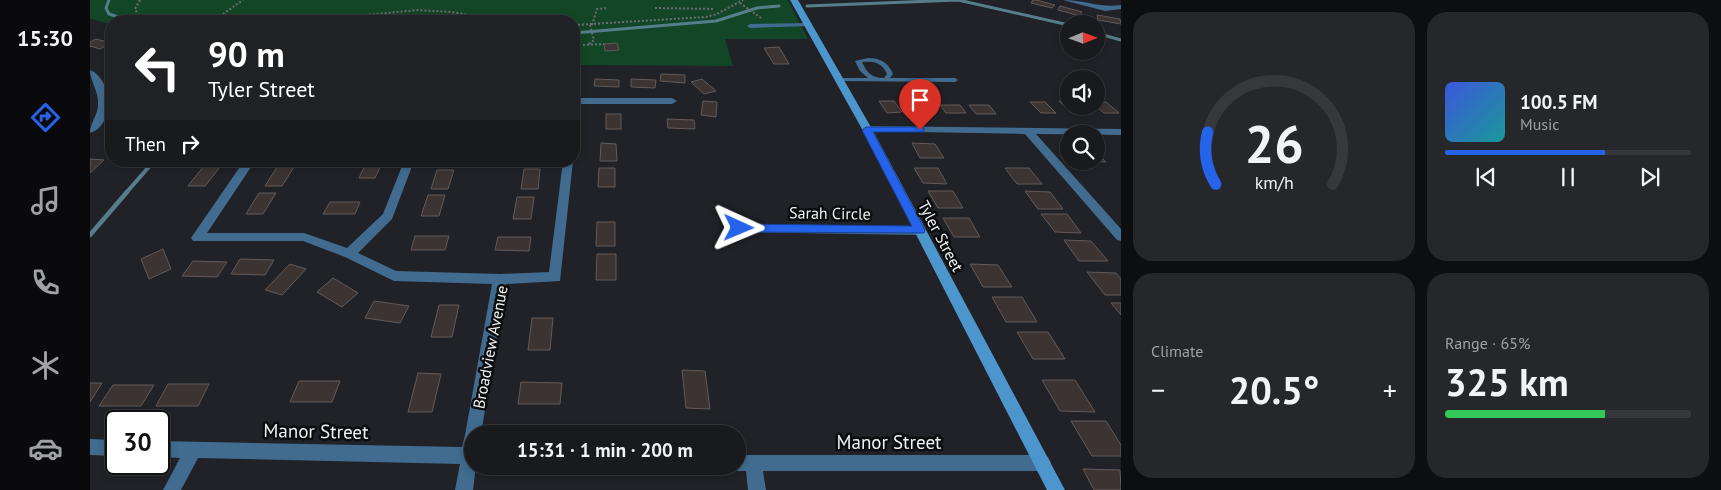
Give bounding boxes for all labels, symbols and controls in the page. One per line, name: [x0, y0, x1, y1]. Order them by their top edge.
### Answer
north arrow: [1060, 15, 1105, 60]
map controls: [1060, 15, 1105, 170]
text: 15:30: [17, 24, 73, 52]
text: 90 m: [208, 31, 285, 77]
icon: left: [125, 35, 190, 100]
button: sound: [1060, 70, 1105, 115]
text: Tyler Street: [208, 75, 315, 103]
pin: [899, 79, 941, 130]
icon: arrive: [906, 86, 934, 114]
text: 100.5 FM: [1520, 90, 1597, 114]
icon: directions: [28, 100, 63, 135]
text: 26: [1245, 110, 1303, 177]
text: Music: [1520, 114, 1560, 134]
button: search: [1060, 125, 1105, 170]
icon: right: [176, 130, 204, 158]
text: Then: [125, 132, 166, 156]
icon: previous: [1472, 163, 1500, 191]
icon: pause: [1554, 163, 1582, 191]
icon: next: [1636, 163, 1664, 191]
text: km/h: [1254, 171, 1294, 194]
icon: music: [28, 183, 63, 218]
street label: Tyler Street: [914, 197, 968, 275]
position arrow: [712, 201, 764, 253]
street label: Sarah Circle: [789, 202, 871, 224]
icon: phone: [28, 265, 63, 300]
street label: Broadview Avenue: [468, 284, 512, 410]
text: Range · 65%: [1445, 333, 1530, 353]
text: Climate: [1151, 341, 1203, 361]
icon: climate: [28, 348, 63, 383]
text: 325 km: [1445, 357, 1569, 406]
text: 20.5°: [1229, 365, 1319, 414]
text: −: [1151, 371, 1165, 408]
text: +: [1383, 371, 1397, 408]
speed limit sign: 30: [105, 410, 170, 475]
street label: Manor Street: [263, 418, 369, 444]
street label: Manor Street: [836, 430, 942, 454]
icon: car: [28, 431, 63, 466]
text: 15:31 · 1 min · 200 m: [517, 438, 693, 462]

